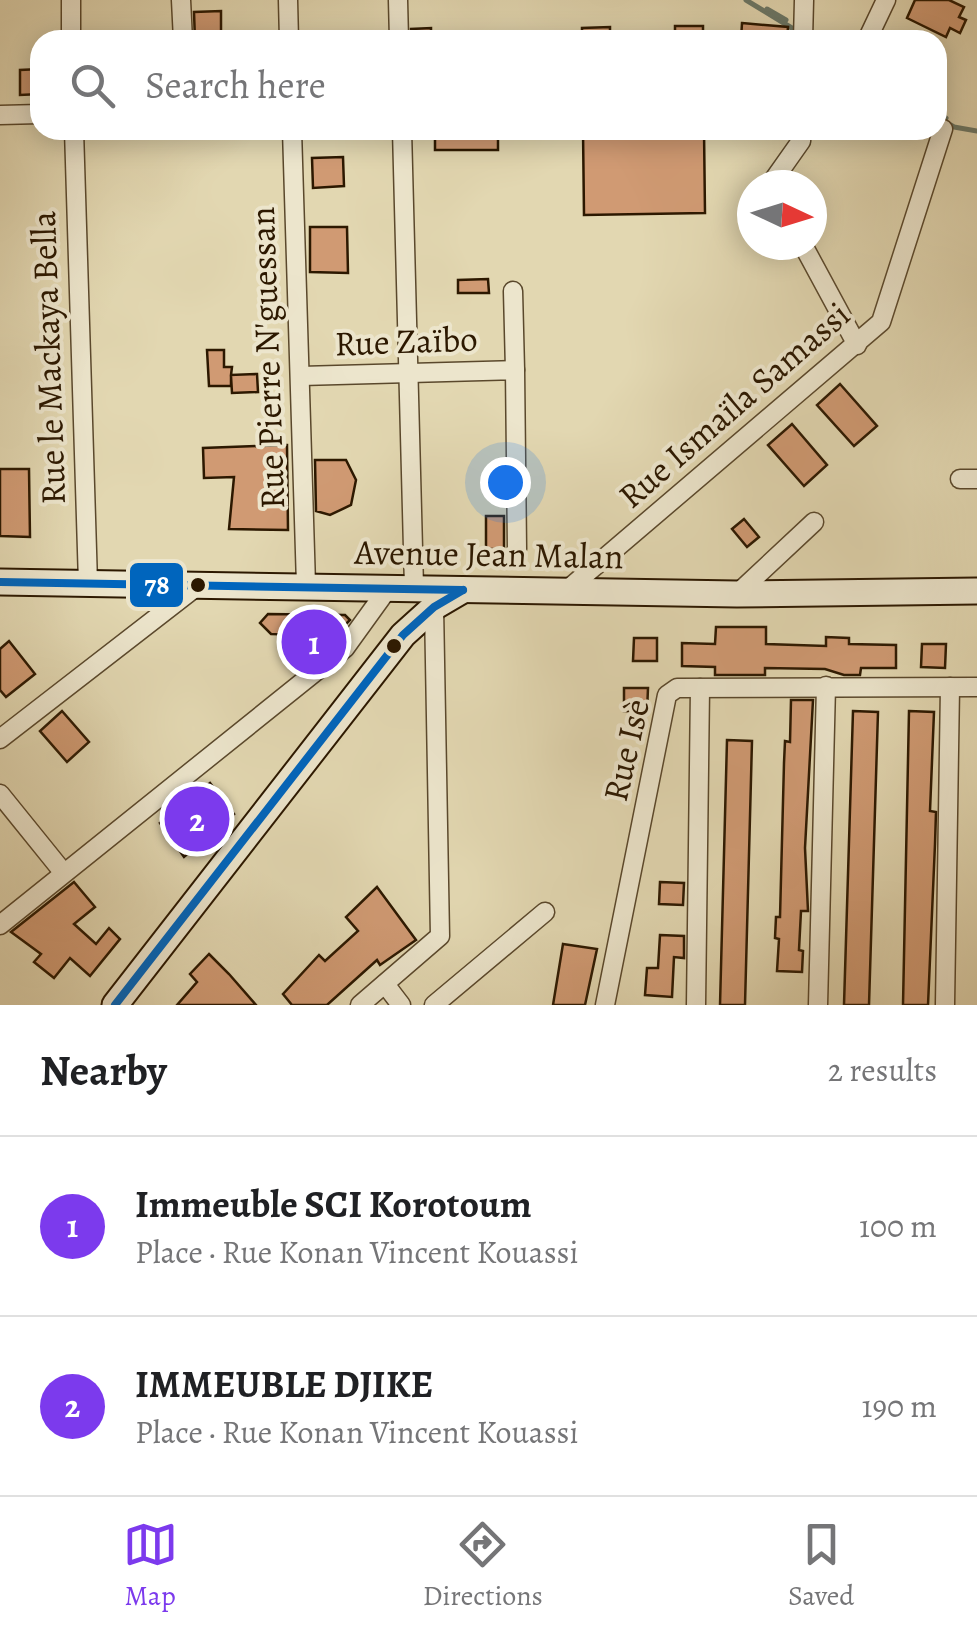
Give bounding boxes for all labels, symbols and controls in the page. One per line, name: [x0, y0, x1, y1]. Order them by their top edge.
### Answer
search box: [30, 30, 947, 140]
icon: search: [65, 58, 120, 113]
text: Search here: [145, 59, 326, 111]
north arrow: [737, 170, 827, 260]
street label: Rue Pierre N'guessan: [238, 206, 296, 510]
street label: Rue le Mackaya Bella: [19, 210, 77, 506]
street label: Rue Ismaïla Samassi: [608, 291, 860, 519]
street label: Rue Zaïbo: [334, 315, 478, 367]
your location: [480, 457, 531, 508]
street label: Avenue Jean Malan: [353, 528, 624, 580]
line badge: 78: [128, 561, 185, 609]
text: 78: [144, 566, 170, 604]
unlabelled marker: [188, 575, 208, 595]
pin: 1: [282, 604, 346, 680]
unlabelled marker: [384, 636, 404, 656]
street label: Rue Isè: [591, 694, 661, 806]
pin: 2: [164, 782, 230, 856]
text: Nearby: [40, 1042, 167, 1099]
text: 2 results: [828, 1048, 937, 1092]
text: Immeuble SCI Korotoum: [135, 1178, 532, 1230]
text: 1: [67, 1204, 78, 1248]
text: 100 m: [859, 1204, 937, 1248]
text: Place · Rue Konan Vincent Kouassi: [135, 1230, 578, 1274]
text: IMMEUBLE DJIKE: [135, 1358, 433, 1410]
text: 2: [65, 1384, 80, 1428]
text: 190 m: [861, 1384, 937, 1428]
text: Place · Rue Konan Vincent Kouassi: [135, 1410, 578, 1454]
tab: Map: [123, 1517, 178, 1615]
tab: Directions: [423, 1517, 543, 1615]
tab: Saved: [788, 1517, 854, 1615]

